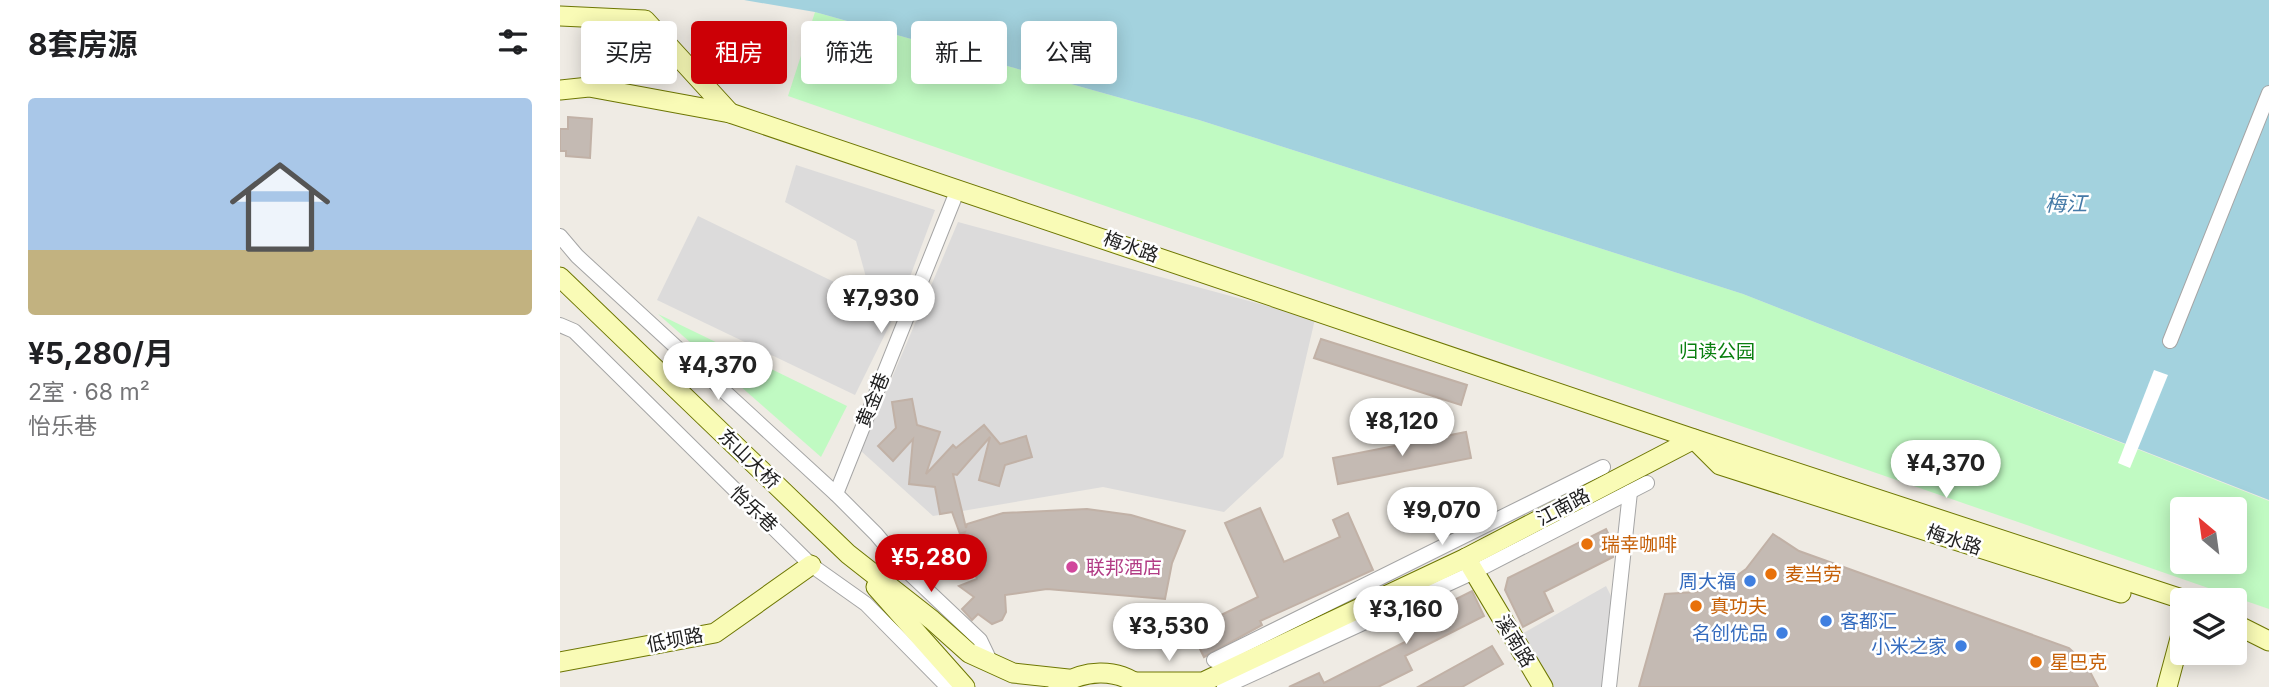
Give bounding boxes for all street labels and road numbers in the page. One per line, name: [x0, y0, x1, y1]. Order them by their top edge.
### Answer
street label: 梅水路: [1100, 227, 1162, 267]
street label: 黄金巷: [852, 369, 894, 431]
street label: 东山大桥: [714, 424, 784, 494]
street label: 怡乐巷: [726, 481, 782, 537]
street label: 江南路: [1532, 483, 1594, 531]
street label: 梅水路: [1923, 520, 1985, 560]
street label: 溪南路: [1490, 611, 1540, 671]
street label: 低坝路: [645, 623, 705, 657]

